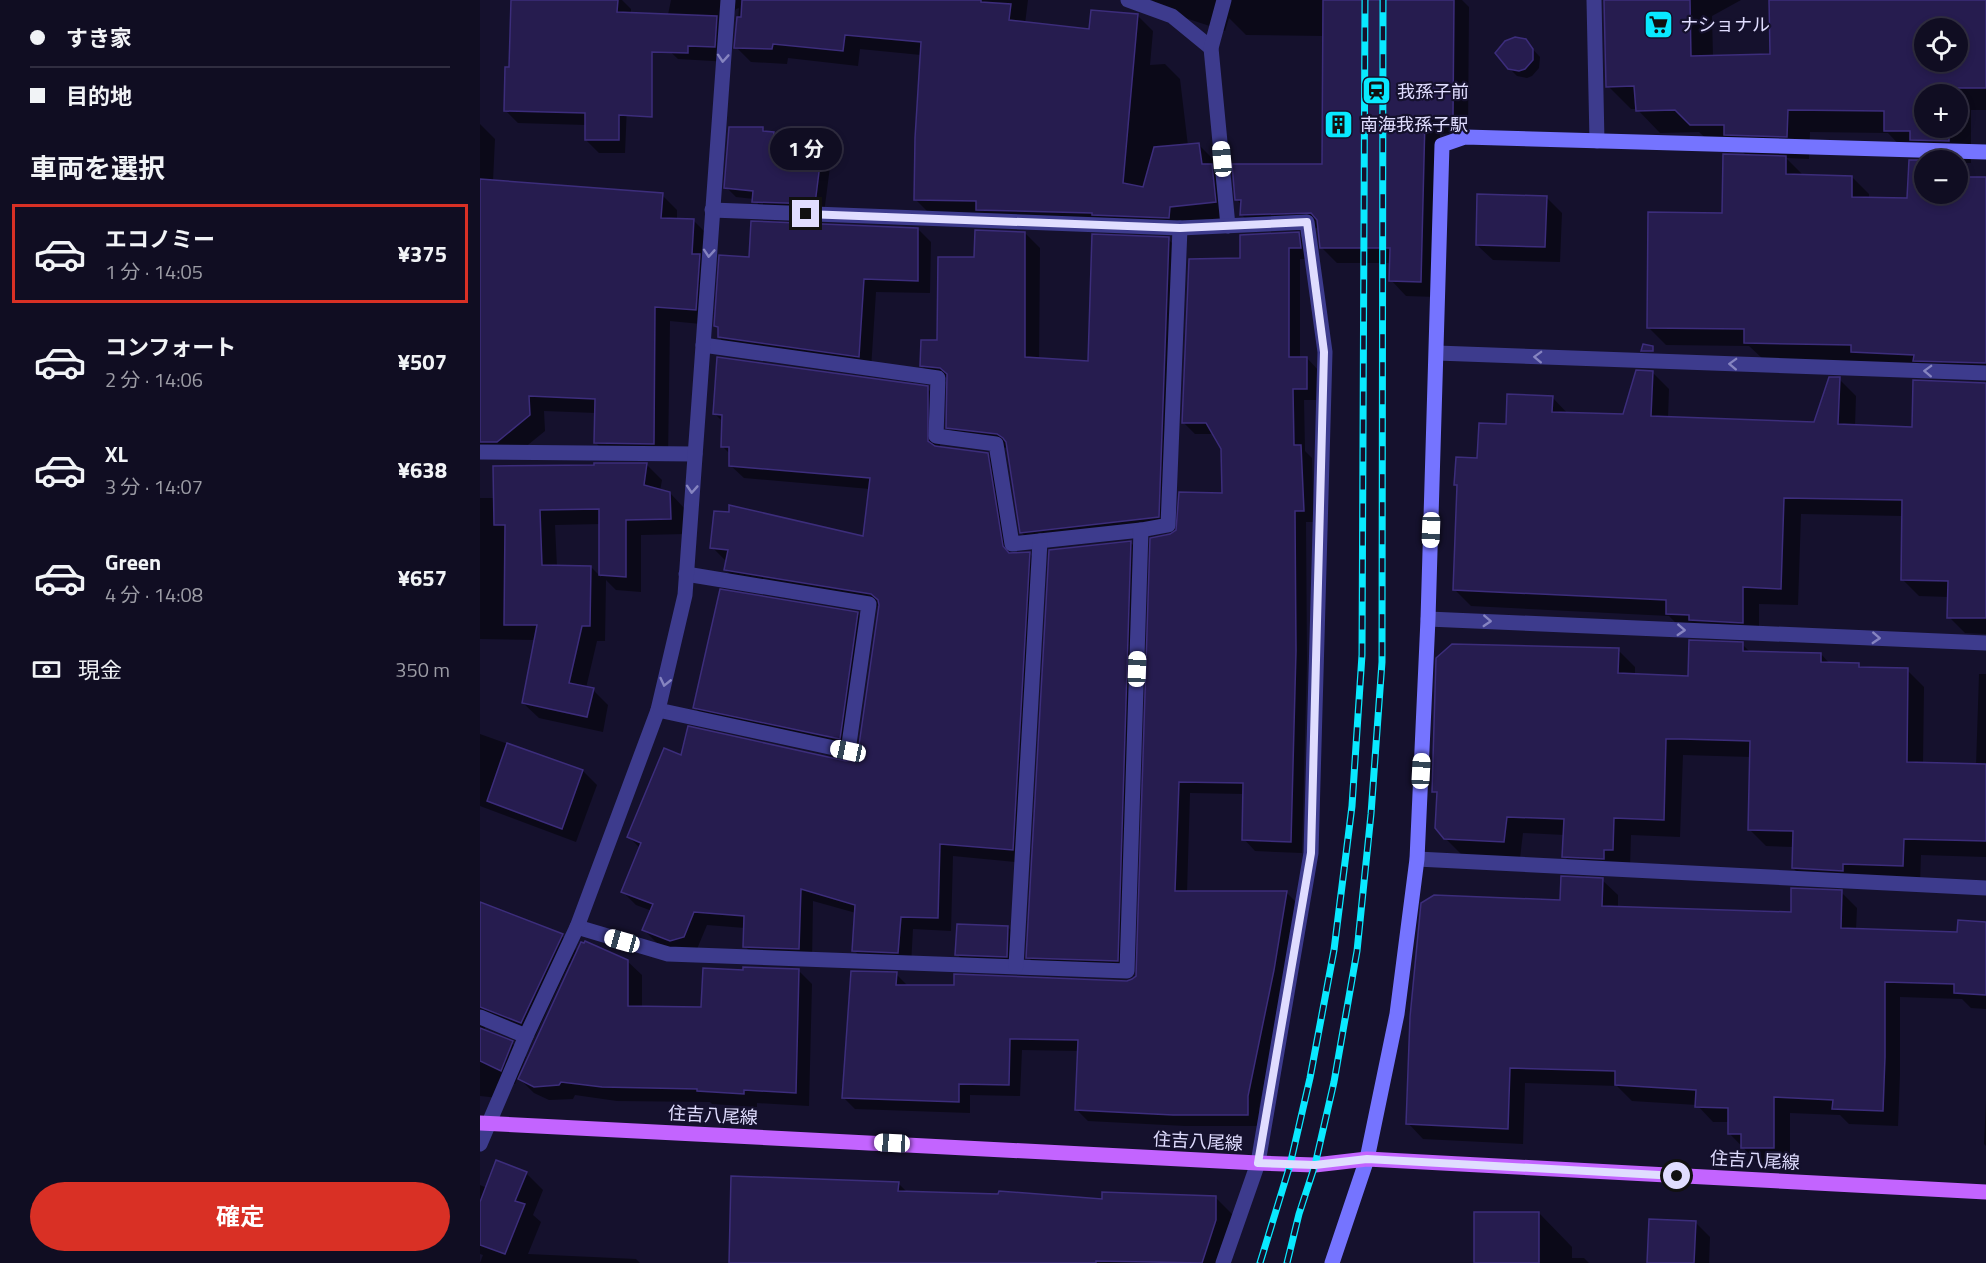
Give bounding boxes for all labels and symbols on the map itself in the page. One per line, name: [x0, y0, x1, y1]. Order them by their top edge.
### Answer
supermarket icon: ナショナル: [1643, 8, 1675, 40]
place label: ナショナル: [1680, 11, 1770, 38]
one-way arrow: [717, 54, 730, 63]
station icon: 我孫子前: [1360, 75, 1392, 107]
place label: 我孫子前: [1397, 78, 1469, 105]
building icon: 南海我孫子駅: [1323, 108, 1355, 140]
place label: 南海我孫子駅: [1360, 111, 1468, 138]
callout: 1 分: [770, 127, 842, 169]
car: [1211, 140, 1233, 178]
route end: [792, 200, 819, 227]
one-way arrow: [703, 248, 716, 257]
one-way arrow: [1533, 350, 1542, 363]
one-way arrow: [1728, 357, 1737, 370]
one-way arrow: [1923, 364, 1932, 377]
one-way arrow: [686, 485, 699, 494]
car: [1421, 512, 1441, 548]
one-way arrow: [1482, 615, 1491, 628]
one-way arrow: [1677, 623, 1686, 636]
one-way arrow: [1872, 632, 1881, 645]
car: [1127, 651, 1147, 687]
one-way arrow: [659, 676, 672, 686]
car: [829, 738, 867, 764]
car: [1411, 753, 1431, 789]
car: [602, 927, 642, 955]
street label: 住吉八尾線: [667, 1099, 759, 1131]
street label: 住吉八尾線: [1152, 1125, 1244, 1157]
car: [874, 1133, 910, 1153]
street label: 住吉八尾線: [1709, 1144, 1801, 1176]
route start: [1663, 1162, 1690, 1189]

